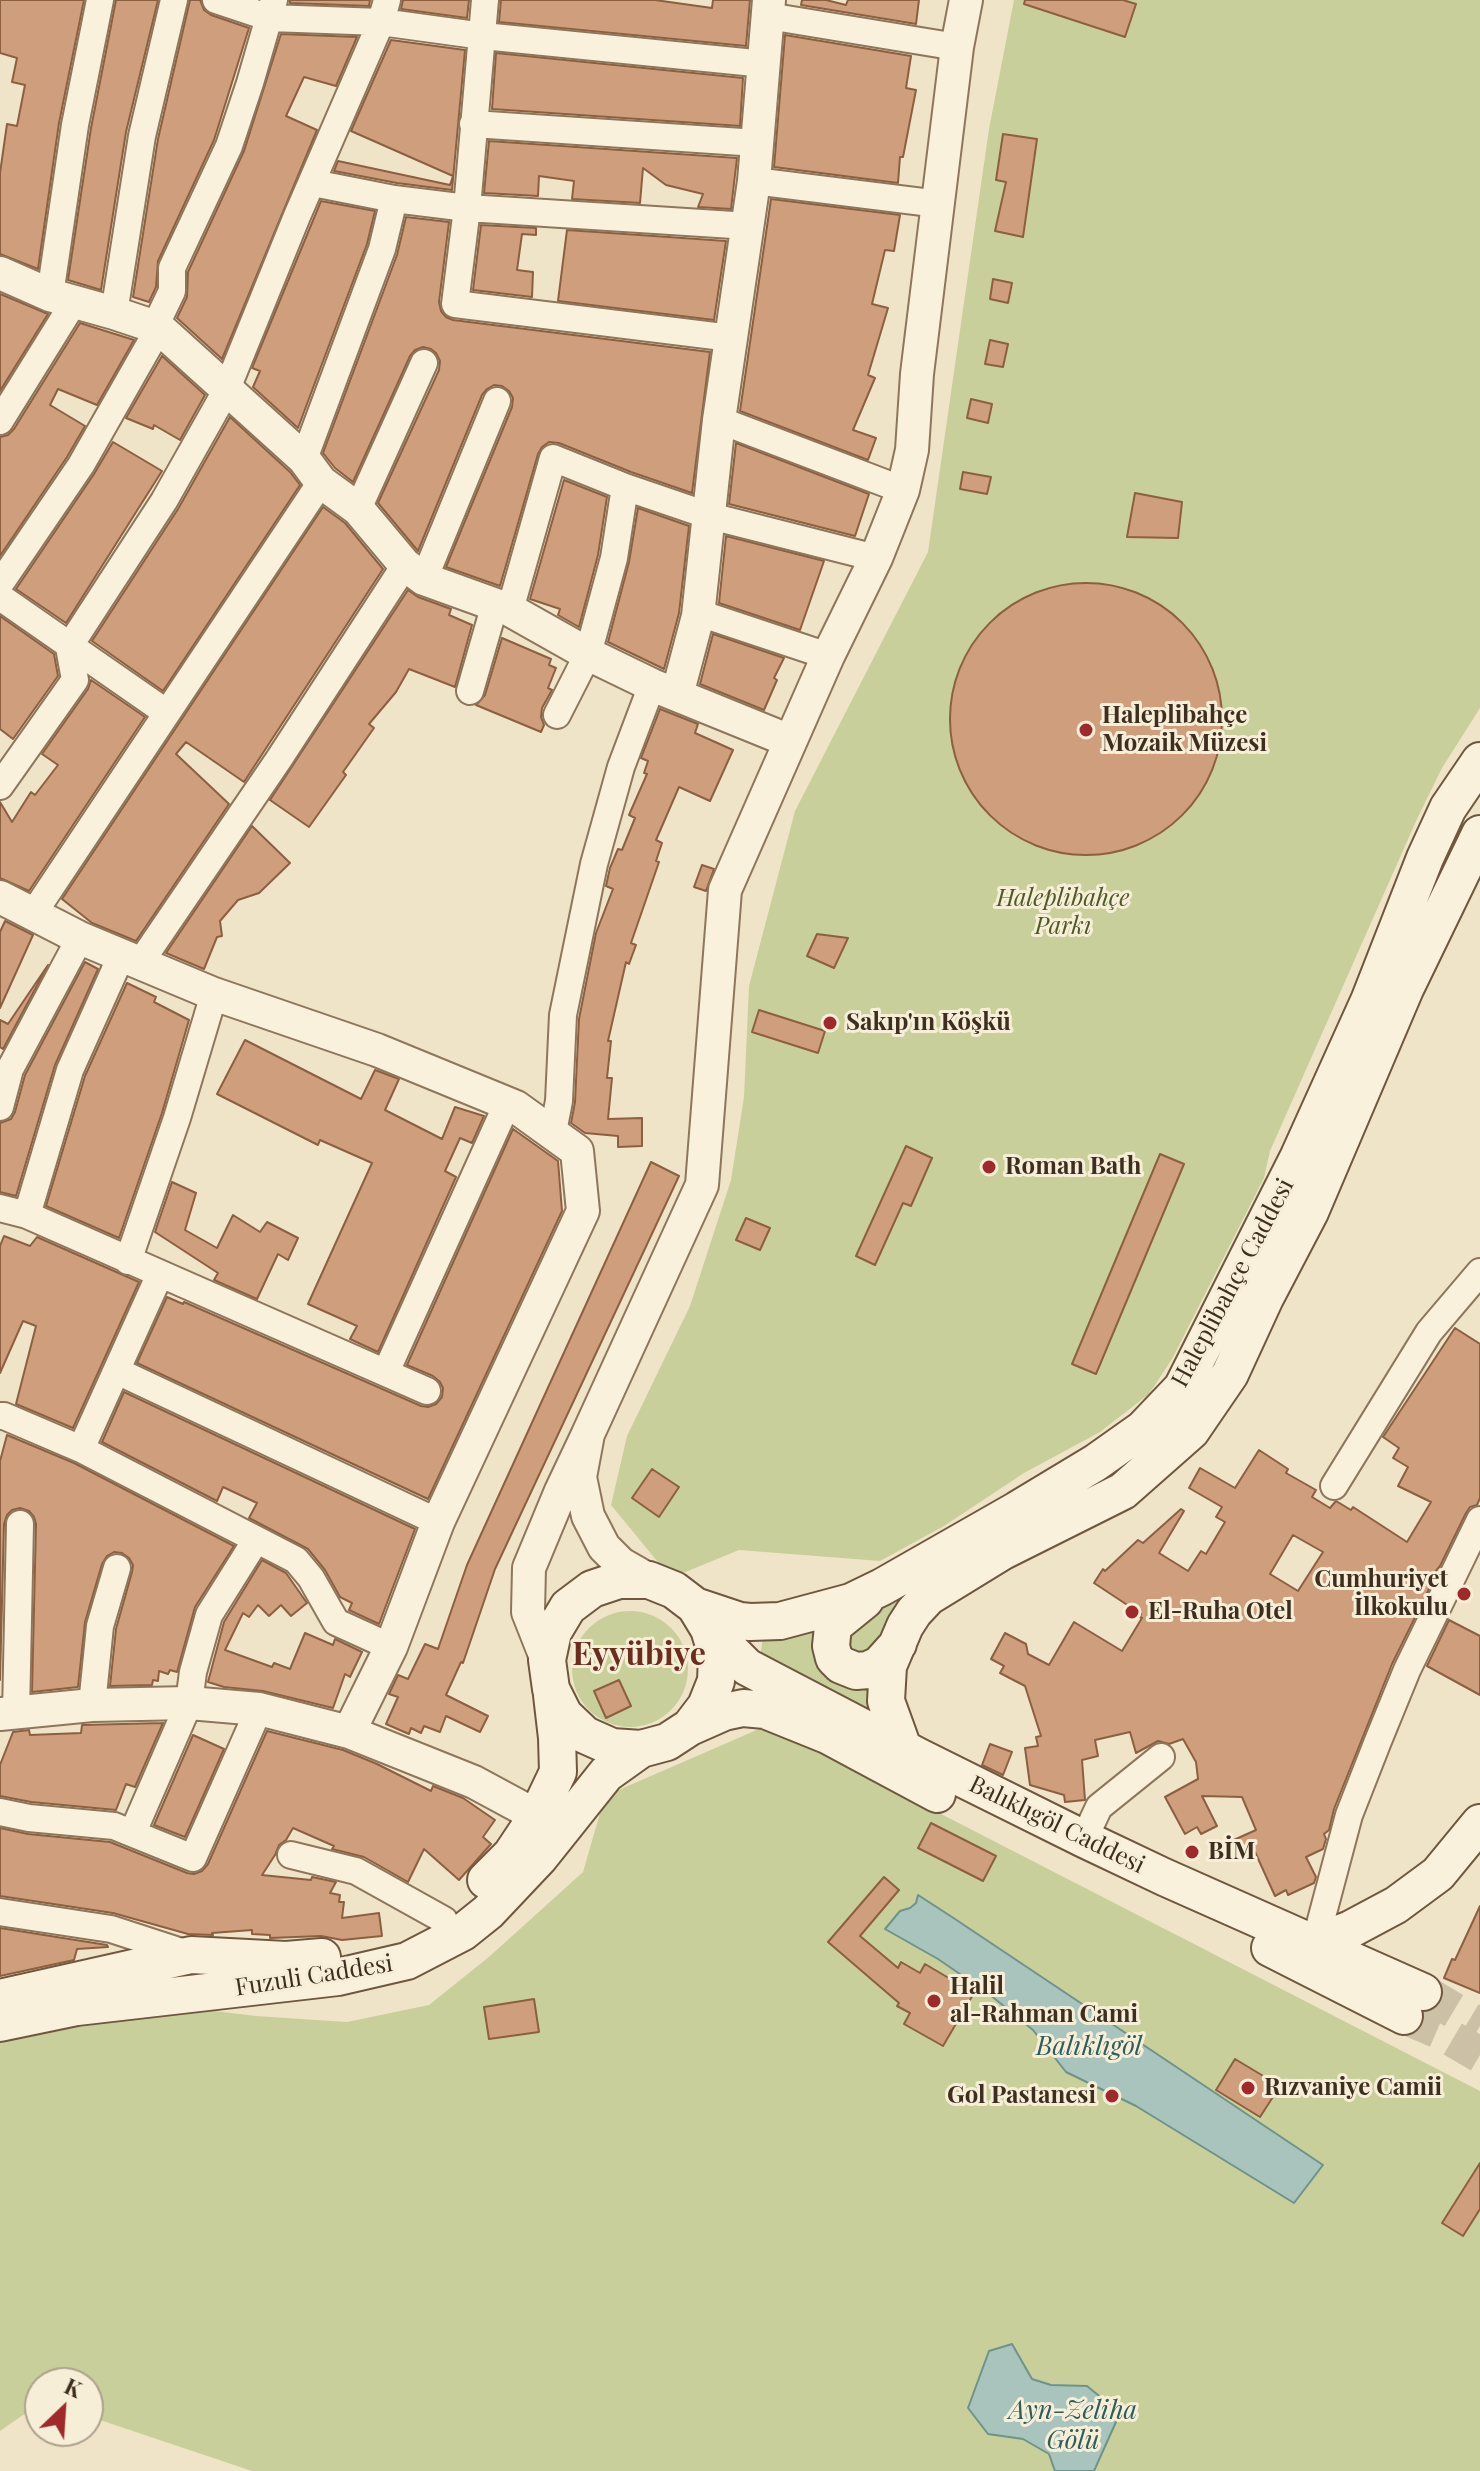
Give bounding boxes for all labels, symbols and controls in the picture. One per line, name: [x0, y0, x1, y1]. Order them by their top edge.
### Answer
place label: Haleplibahçe Mozaik Müzesi: [1102, 702, 1267, 758]
marker: Haleplibahçe Mozaik Müzesi: [1077, 721, 1095, 739]
park label: Haleplibahçe Parkı: [997, 885, 1129, 941]
place label: Sakıp'ın Köşkü: [846, 1009, 1011, 1037]
marker: Sakıp'ın Köşkü: [821, 1014, 839, 1032]
place label: Roman Bath: [1005, 1153, 1141, 1181]
marker: Roman Bath: [980, 1158, 998, 1176]
street label: Haleplibahçe Caddesi: [1166, 1174, 1300, 1392]
place label: Cumhuriyet İlkokulu: [1314, 1566, 1448, 1622]
marker: Cumhuriyet İlkokulu: [1455, 1585, 1473, 1603]
place label: El-Ruha Otel: [1148, 1598, 1293, 1626]
marker: El-Ruha Otel: [1123, 1603, 1141, 1621]
district label: Eyyübiye: [572, 1636, 706, 1674]
street label: Balıklıgöl Caddesi: [965, 1770, 1149, 1880]
place label: BİM: [1208, 1838, 1255, 1866]
marker: BİM: [1183, 1843, 1201, 1861]
street label: Fuzuli Caddesi: [233, 1949, 395, 2003]
place label: Halil al-Rahman Cami: [950, 1973, 1138, 2029]
marker: Halil al-Rahman Cami: [925, 1992, 943, 2010]
water label: Balıklıgöl: [1036, 2031, 1142, 2063]
place label: Rızvaniye Camii: [1264, 2074, 1442, 2102]
marker: Rızvaniye Camii: [1239, 2079, 1257, 2097]
place label: Gol Pastanesi: [947, 2082, 1096, 2110]
marker: Gol Pastanesi: [1103, 2087, 1121, 2105]
north arrow: [24, 2367, 104, 2447]
text: K: [60, 2370, 87, 2404]
water label: Ayn-Zeliha Gölü: [1009, 2395, 1137, 2456]

